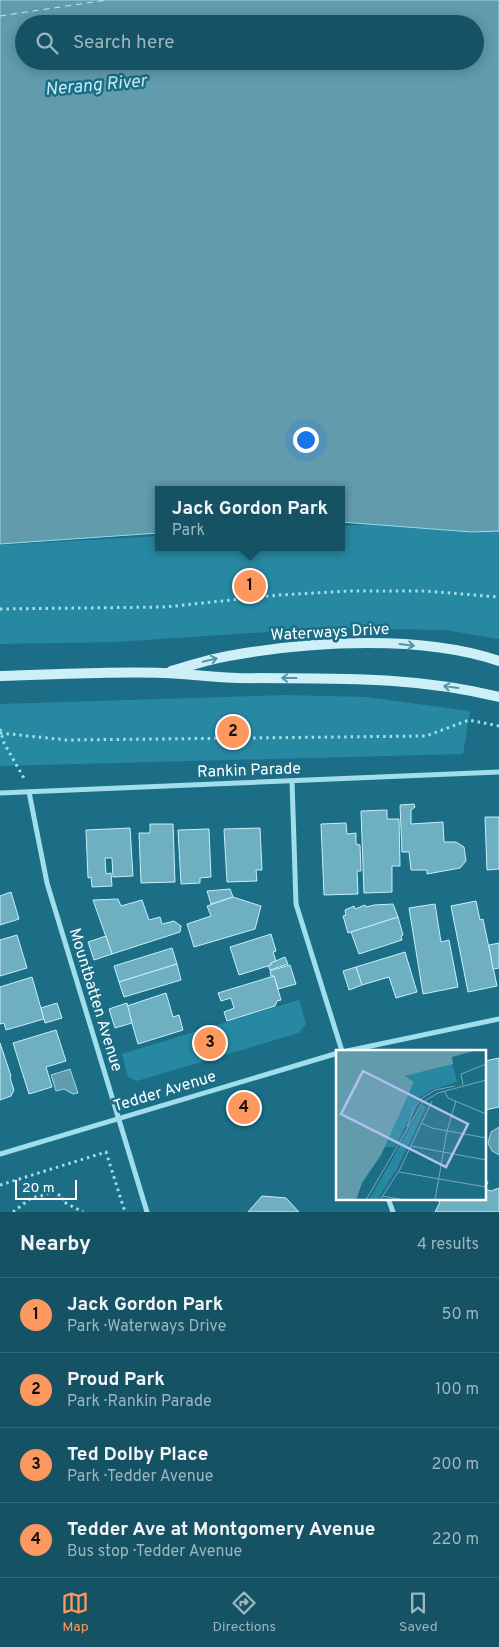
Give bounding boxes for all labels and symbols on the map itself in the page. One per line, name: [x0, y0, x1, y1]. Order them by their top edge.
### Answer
water label: Nerang River: [44, 70, 150, 102]
your location: [293, 427, 319, 453]
pin: 1: [234, 567, 266, 605]
street label: Waterways Drive: [270, 620, 390, 646]
one-way arrow: [398, 640, 414, 650]
one-way arrow: [202, 655, 218, 664]
one-way arrow: [282, 673, 298, 683]
one-way arrow: [444, 682, 460, 692]
pin: 2: [217, 713, 249, 751]
street label: Rankin Parade: [197, 759, 301, 783]
street label: Mountbatten Avenue: [64, 926, 126, 1074]
pin: 3: [194, 1024, 226, 1062]
inset map: [336, 1050, 486, 1200]
street label: Tedder Avenue: [111, 1067, 219, 1117]
pin: 4: [228, 1089, 260, 1127]
scale bar: [15, 1177, 78, 1200]

